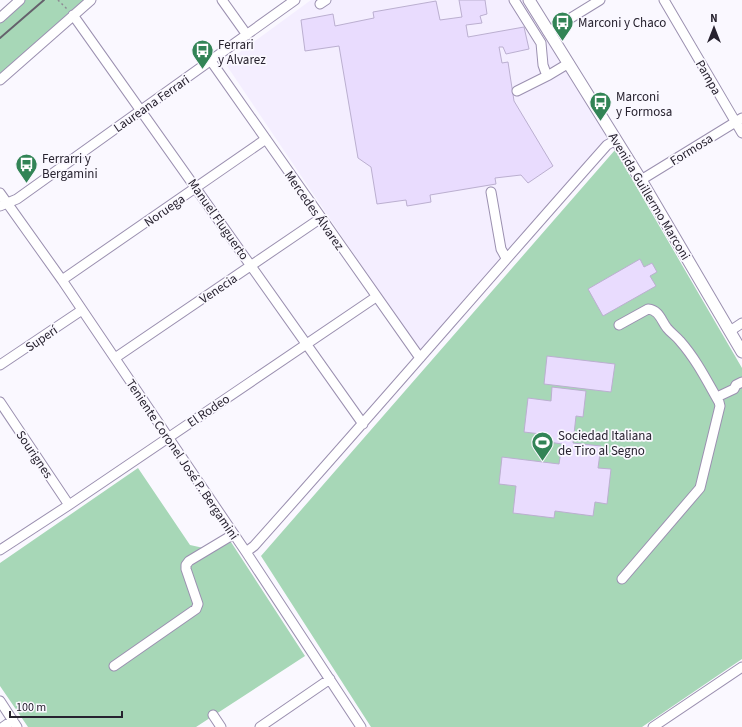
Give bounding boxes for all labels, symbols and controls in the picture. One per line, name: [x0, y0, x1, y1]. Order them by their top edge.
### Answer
north arrow: [694, 8, 734, 48]
bus stop icon: Marconi y Chaco: [550, 9, 576, 42]
text: N: [710, 11, 718, 26]
place label: Marconi y Chaco: [578, 14, 666, 32]
place label: Ferrari y Alvarez: [218, 36, 266, 69]
bus stop icon: Ferrari y Alvarez: [189, 38, 215, 71]
street label: Pampa: [691, 57, 725, 98]
street label: Laureana Ferrari: [110, 71, 193, 137]
place label: Marconi y Formosa: [616, 88, 672, 121]
bus stop icon: Marconi y Formosa: [588, 90, 614, 123]
street label: Avenida Guillermo Marconi: [604, 129, 694, 264]
street label: Formosa: [667, 130, 716, 170]
place label: Ferrarri y Bergamini: [42, 150, 98, 183]
bus stop icon: Ferrarri y Bergamini: [13, 152, 39, 185]
street label: Mercedes Álvarez: [280, 167, 349, 254]
street label: Manuel Fluguerto: [184, 175, 253, 264]
street label: Noruega: [140, 190, 189, 231]
street label: Venecia: [196, 270, 241, 308]
street label: Superí: [22, 321, 62, 356]
street label: Teniente Coronel José P. Bergamini: [122, 376, 243, 543]
street label: El Rodeo: [184, 390, 233, 432]
street label: Sourignes: [12, 427, 57, 483]
place label: Sociedad Italiana de Tiro al Segno: [558, 427, 652, 460]
sports icon: Sociedad Italiana de Tiro al Segno: [530, 429, 556, 462]
scale bar: [10, 693, 122, 719]
text: 100 m: [16, 699, 46, 716]

